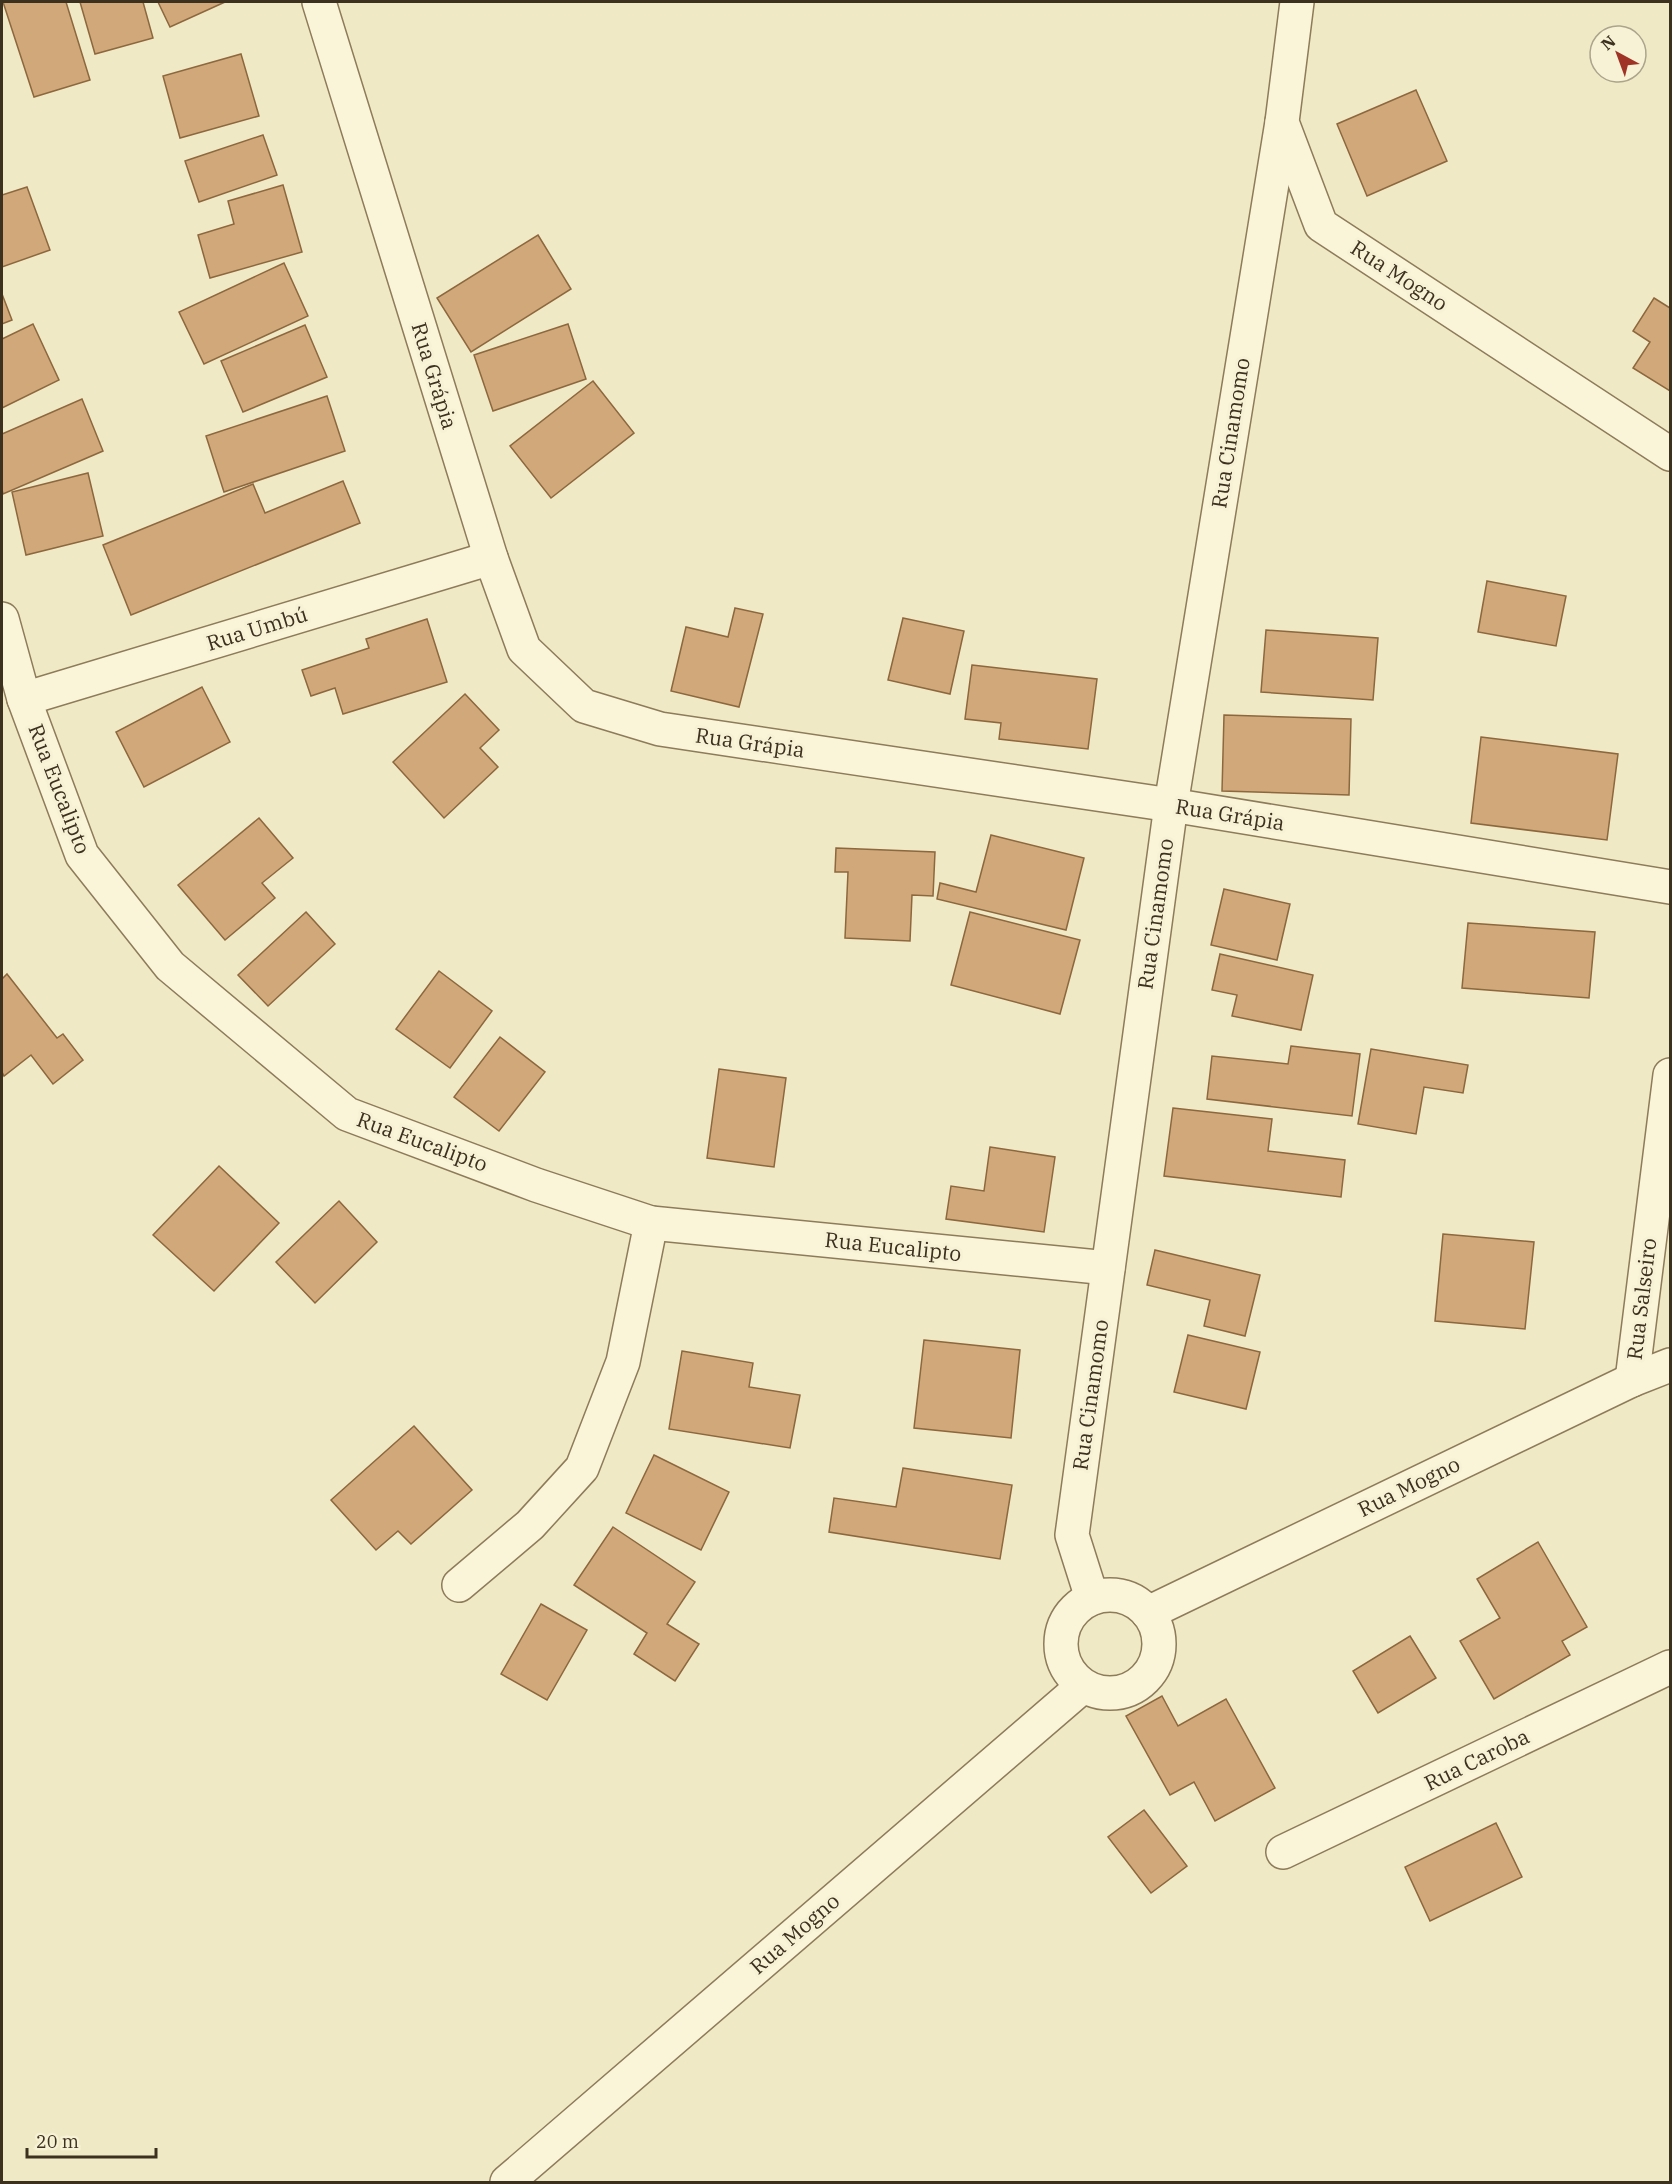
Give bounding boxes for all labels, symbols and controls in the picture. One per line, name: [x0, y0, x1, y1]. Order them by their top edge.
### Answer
north arrow: [1588, 24, 1648, 84]
text: N: [1597, 31, 1619, 54]
street label: Rua Mogno: [1346, 233, 1453, 317]
street label: Rua Grápia: [405, 319, 464, 433]
street label: Rua Cinamomo: [1204, 355, 1256, 510]
street label: Rua Umbú: [203, 599, 311, 657]
street label: Rua Eucalipto: [22, 720, 98, 858]
street label: Rua Grápia: [694, 720, 807, 764]
street label: Rua Grápia: [1174, 792, 1287, 836]
street label: Rua Cinamomo: [1131, 837, 1179, 991]
street label: Rua Eucalipto: [353, 1104, 492, 1178]
street label: Rua Eucalipto: [823, 1225, 963, 1267]
street label: Rua Salseiro: [1620, 1236, 1662, 1361]
street label: Rua Cinamomo: [1066, 1318, 1114, 1472]
street label: Rua Mogno: [1353, 1449, 1464, 1523]
street label: Rua Caroba: [1419, 1722, 1534, 1797]
street label: Rua Mogno: [744, 1887, 845, 1980]
scale bar: [27, 2121, 156, 2159]
text: 20 m: [36, 2130, 79, 2153]

